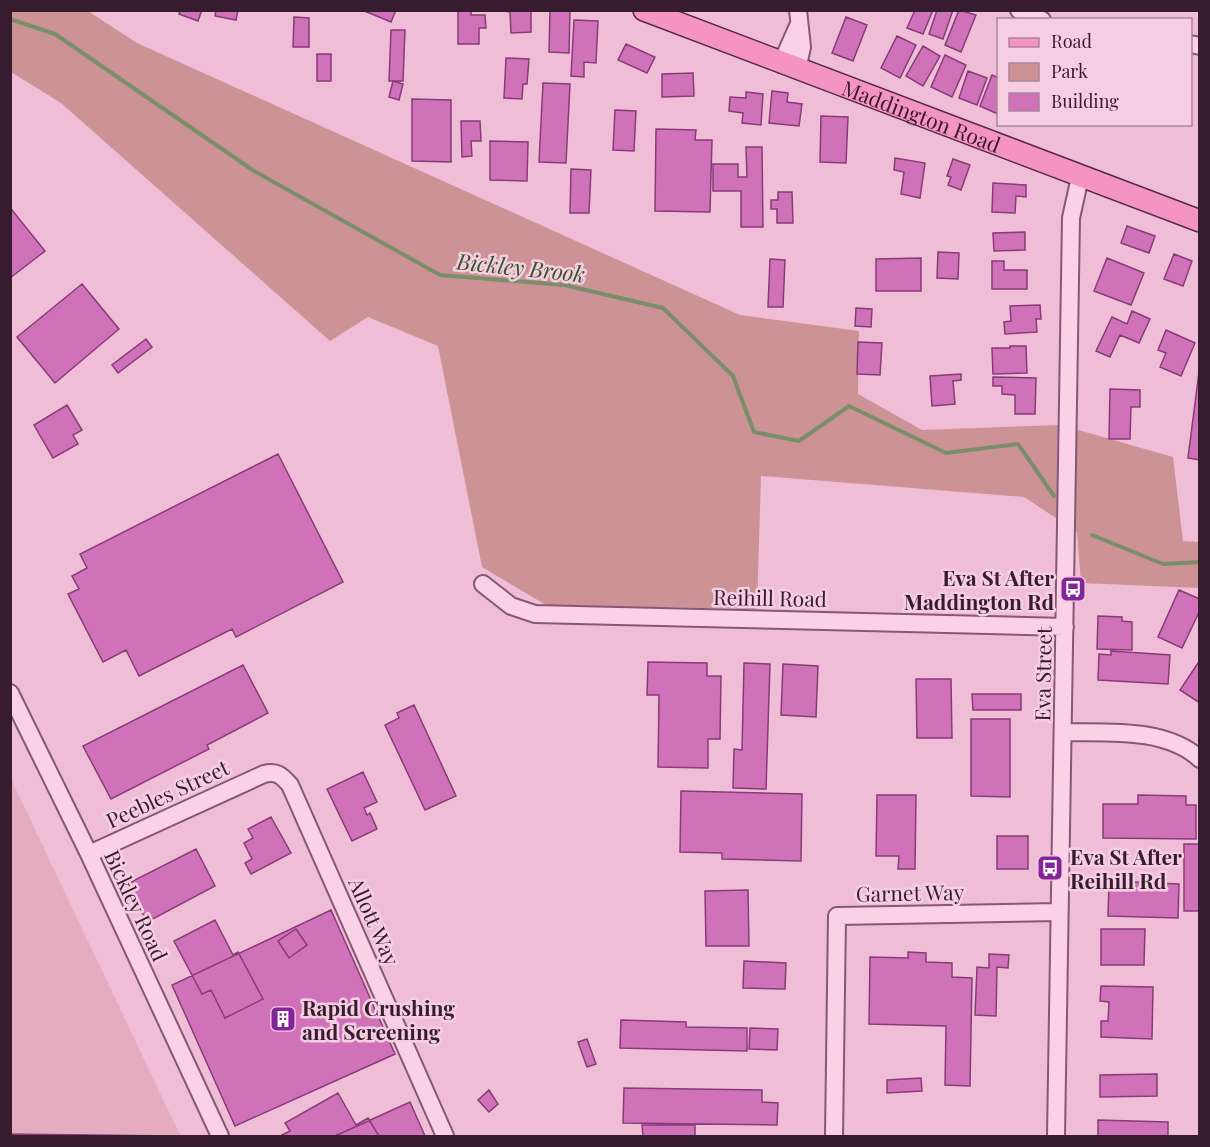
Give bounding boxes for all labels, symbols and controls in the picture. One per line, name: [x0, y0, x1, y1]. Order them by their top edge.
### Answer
legend: [997, 18, 1192, 126]
text: Road: [1051, 29, 1092, 53]
text: Park: [1051, 59, 1088, 83]
street label: Maddington Road: [839, 73, 1005, 158]
text: Building: [1051, 89, 1119, 113]
water label: Bickley Brook: [454, 245, 587, 289]
place label: Eva St After Maddington Rd: [904, 563, 1054, 615]
bus stop icon: Eva St After Maddington Rd: [1058, 574, 1088, 604]
street label: Reihill Road: [713, 582, 827, 612]
street label: Eva Street: [1027, 626, 1057, 722]
street label: Peebles Street: [101, 752, 233, 834]
place label: Eva St After Reihill Rd: [1070, 842, 1182, 894]
street label: Bickley Road: [99, 845, 175, 965]
bus stop icon: Eva St After Reihill Rd: [1035, 853, 1065, 883]
street label: Allott Way: [343, 872, 407, 970]
street label: Garnet Way: [856, 877, 965, 907]
place label: Rapid Crushing and Screening: [302, 993, 455, 1045]
building icon: Rapid Crushing and Screening: [268, 1004, 298, 1034]

